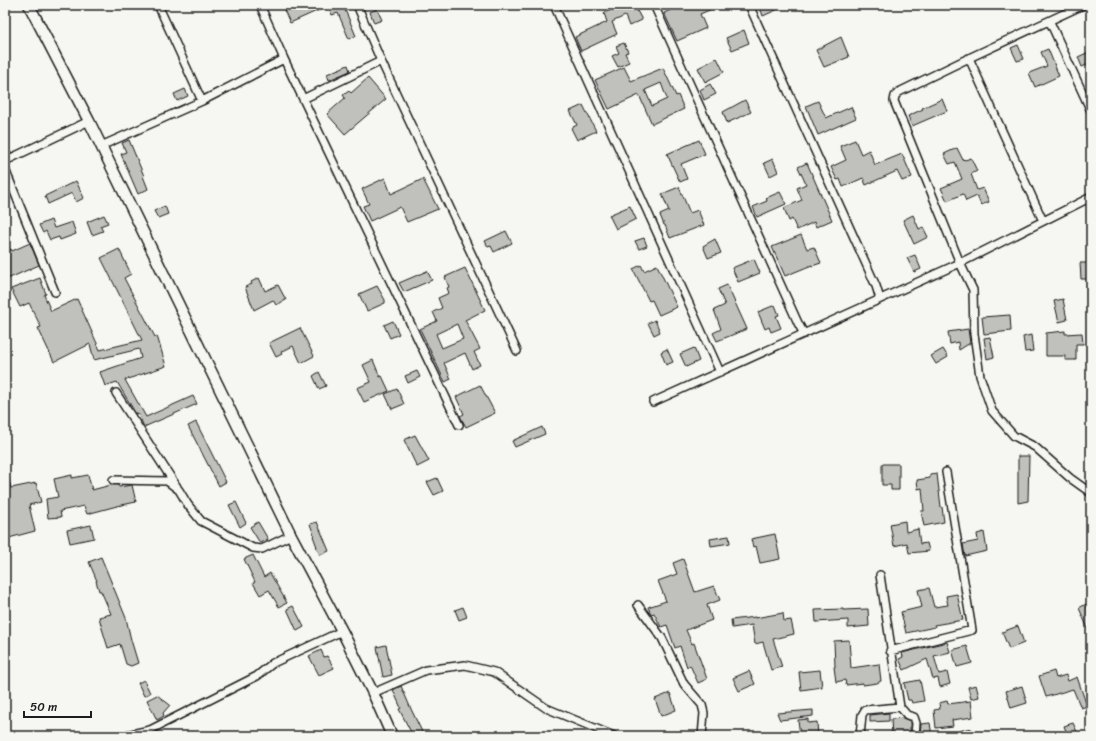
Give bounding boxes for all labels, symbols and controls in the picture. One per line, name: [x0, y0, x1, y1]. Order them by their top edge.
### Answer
scale bar: [24, 693, 91, 719]
text: 50 m: [30, 696, 57, 718]

